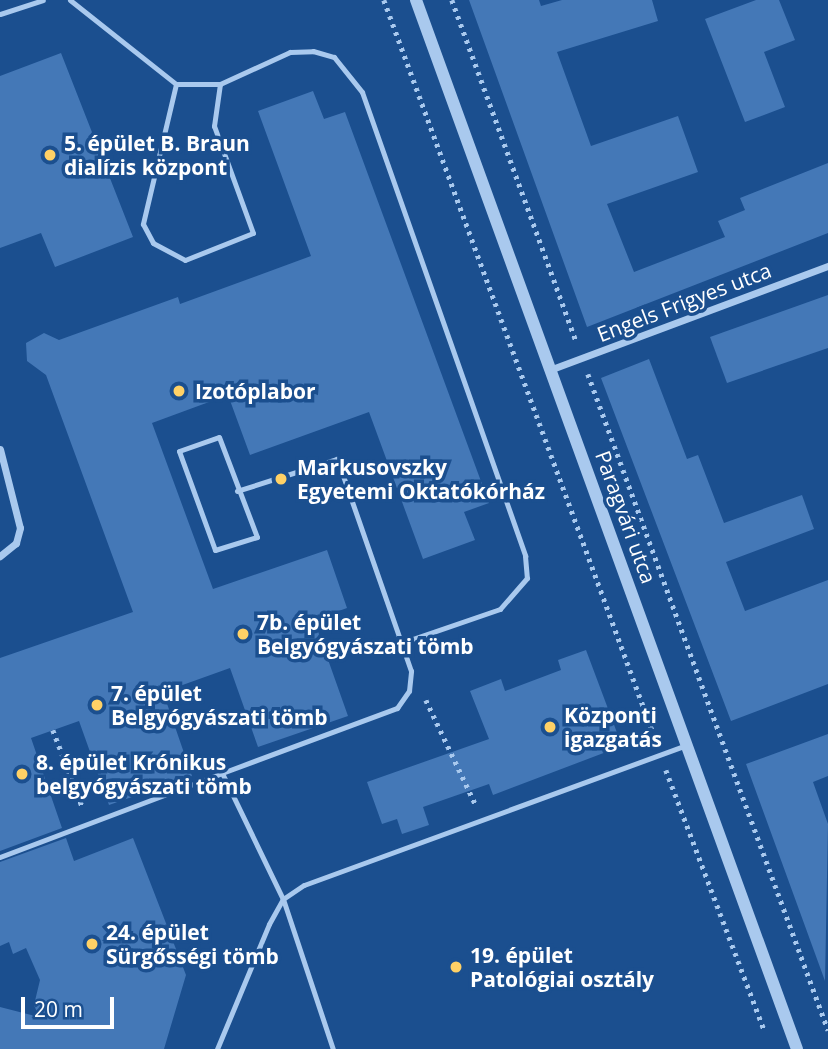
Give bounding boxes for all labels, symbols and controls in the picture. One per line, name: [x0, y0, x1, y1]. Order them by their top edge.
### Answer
place label: 5. épület B. Braun dialízis központ: [64, 130, 250, 180]
marker: 5. épület B. Braun dialízis központ: [42, 147, 58, 163]
street label: Engels Frigyes utca: [593, 257, 775, 347]
place label: Izotóplabor: [195, 378, 316, 404]
marker: Izotóplabor: [169, 381, 189, 401]
street label: Paragvári utca: [590, 447, 662, 587]
place label: Markusovszky Egyetemi Oktatókórház: [297, 454, 545, 504]
marker: Markusovszky Egyetemi Oktatókórház: [271, 469, 291, 489]
place label: 7b. épület Belgyógyászati tömb: [257, 609, 474, 659]
marker: 7b. épület Belgyógyászati tömb: [235, 626, 251, 642]
place label: 7. épület Belgyógyászati tömb: [111, 680, 328, 730]
marker: 7. épület Belgyógyászati tömb: [89, 697, 105, 713]
place label: Központi igazgatás: [564, 702, 662, 752]
marker: Központi igazgatás: [542, 719, 558, 735]
place label: 8. épület Krónikus belgyógyászati tömb: [36, 749, 252, 799]
marker: 8. épület Krónikus belgyógyászati tömb: [14, 766, 30, 782]
place label: 24. épület Sürgősségi tömb: [106, 919, 279, 969]
marker: 24. épület Sürgősségi tömb: [84, 936, 100, 952]
place label: 19. épület Patológiai osztály: [470, 942, 654, 992]
marker: 19. épület Patológiai osztály: [448, 959, 464, 975]
scale bar: [24, 982, 117, 1026]
text: 20 m: [34, 995, 83, 1023]

